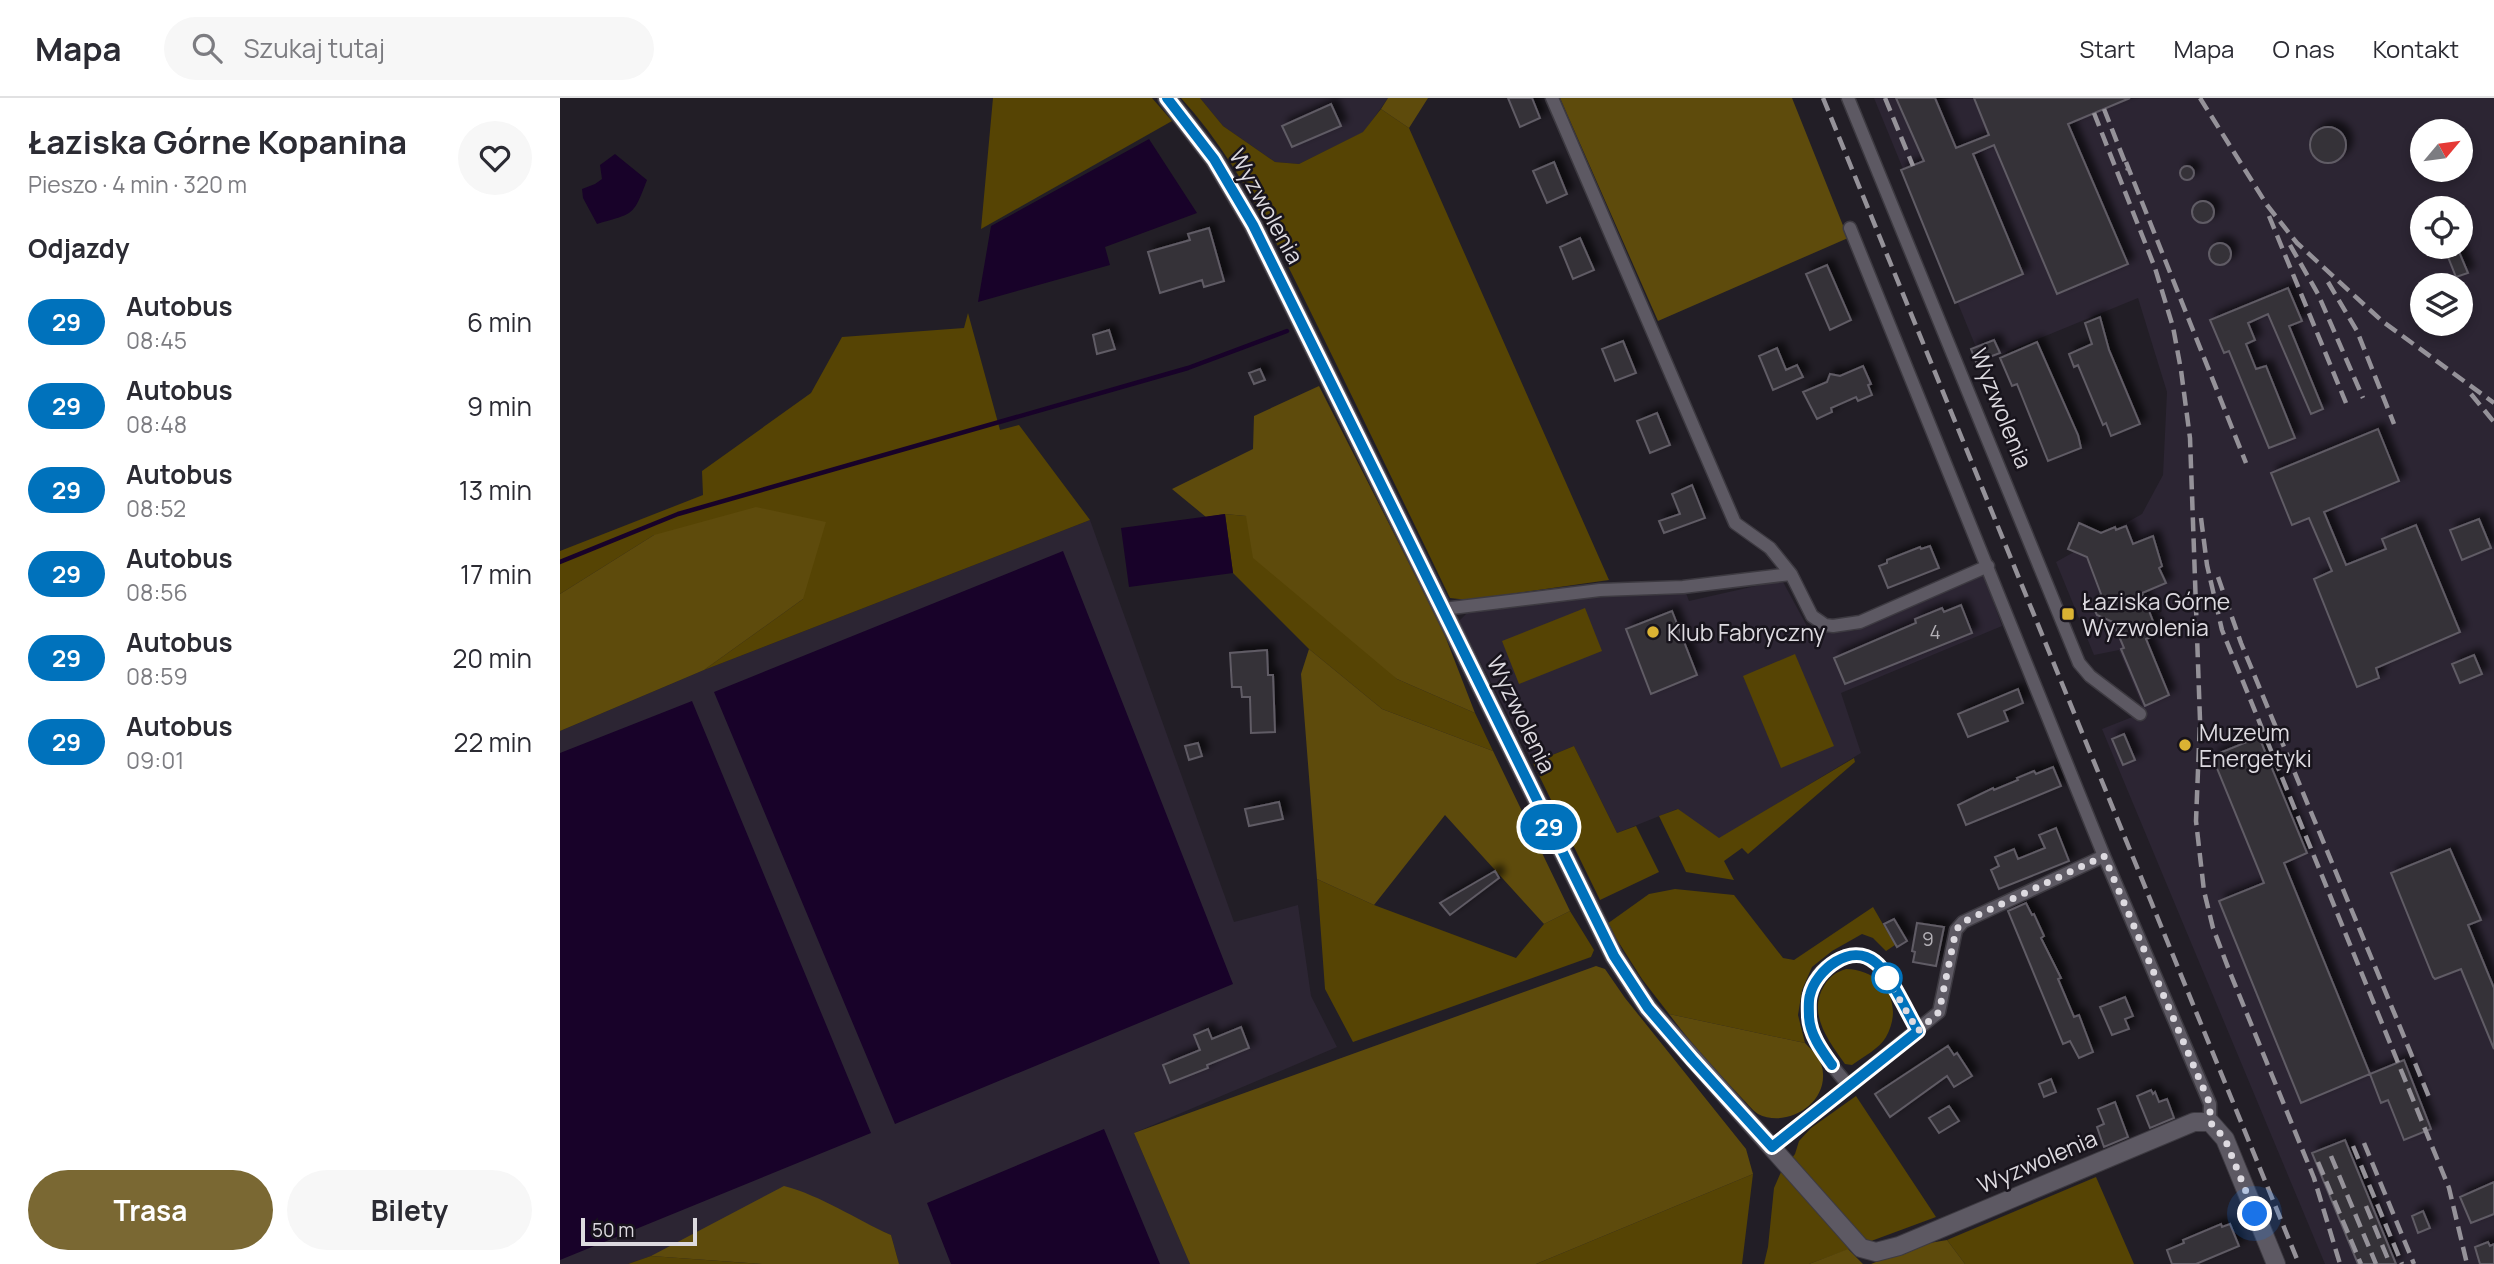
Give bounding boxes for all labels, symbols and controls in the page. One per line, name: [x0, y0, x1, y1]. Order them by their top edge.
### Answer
search box: [164, 17, 654, 80]
text: Mapa: [35, 26, 122, 71]
icon: search: [188, 29, 226, 67]
text: Szukaj tutaj: [244, 30, 385, 66]
text: Start: [2079, 32, 2135, 65]
text: Mapa: [2173, 32, 2234, 65]
text: O nas: [2272, 32, 2335, 65]
text: Kontakt: [2373, 32, 2459, 65]
text: Łaziska Górne Kopanina: [28, 119, 407, 164]
north arrow: [2410, 119, 2473, 182]
map controls: [2410, 119, 2473, 336]
button: heart: [458, 121, 532, 195]
street label: Wyzwolenia: [1222, 143, 1312, 269]
text: Pieszo · 4 min · 320 m: [28, 168, 247, 200]
button: locate: [2410, 196, 2473, 259]
text: Odjazdy: [28, 230, 129, 266]
button: layers: [2410, 273, 2473, 336]
text: Autobus: [126, 288, 233, 324]
text: 6 min: [467, 304, 532, 340]
text: 29: [52, 305, 81, 338]
text: 08:45: [126, 324, 187, 356]
street label: Wyzwolenia: [1963, 343, 2041, 473]
text: Autobus: [126, 372, 233, 408]
text: 9 min: [467, 388, 532, 424]
text: 29: [52, 389, 81, 422]
text: 08:48: [126, 408, 187, 440]
text: Autobus: [126, 456, 233, 492]
text: 13 min: [459, 472, 532, 508]
text: 29: [52, 473, 81, 506]
text: 08:52: [126, 492, 186, 524]
text: Autobus: [126, 540, 233, 576]
text: 17 min: [460, 556, 532, 592]
text: 29: [52, 557, 81, 590]
text: 08:56: [126, 576, 188, 608]
place label: Łaziska Górne Wyzwolenia: [2082, 585, 2230, 643]
marker: Łaziska Górne Wyzwolenia: [2060, 606, 2076, 622]
place label: Klub Fabryczny: [1667, 616, 1825, 648]
house number: 4: [1929, 619, 1941, 645]
text: Autobus: [126, 624, 233, 660]
marker: Klub Fabryczny: [1645, 624, 1661, 640]
text: 20 min: [453, 640, 532, 676]
text: 29: [52, 641, 81, 674]
street label: Wyzwolenia: [1480, 650, 1564, 778]
text: 08:59: [126, 660, 188, 692]
text: Autobus: [126, 708, 233, 744]
place label: Muzeum Energetyki: [2199, 716, 2312, 774]
text: 22 min: [454, 724, 532, 760]
text: 29: [52, 725, 81, 758]
marker: Muzeum Energetyki: [2177, 737, 2193, 753]
text: 09:01: [126, 744, 184, 776]
line badge: 29: [1518, 804, 1580, 850]
text: 29: [1534, 810, 1564, 843]
house number: 9: [1922, 926, 1934, 952]
unlabelled marker: [1872, 963, 1902, 993]
street label: Wyzwolenia: [1972, 1121, 2102, 1201]
button: Trasa: [28, 1170, 273, 1250]
button: Bilety: [287, 1170, 532, 1250]
your location: [2237, 1196, 2272, 1231]
scale bar: [581, 1215, 696, 1247]
text: 50 m: [592, 1217, 634, 1243]

